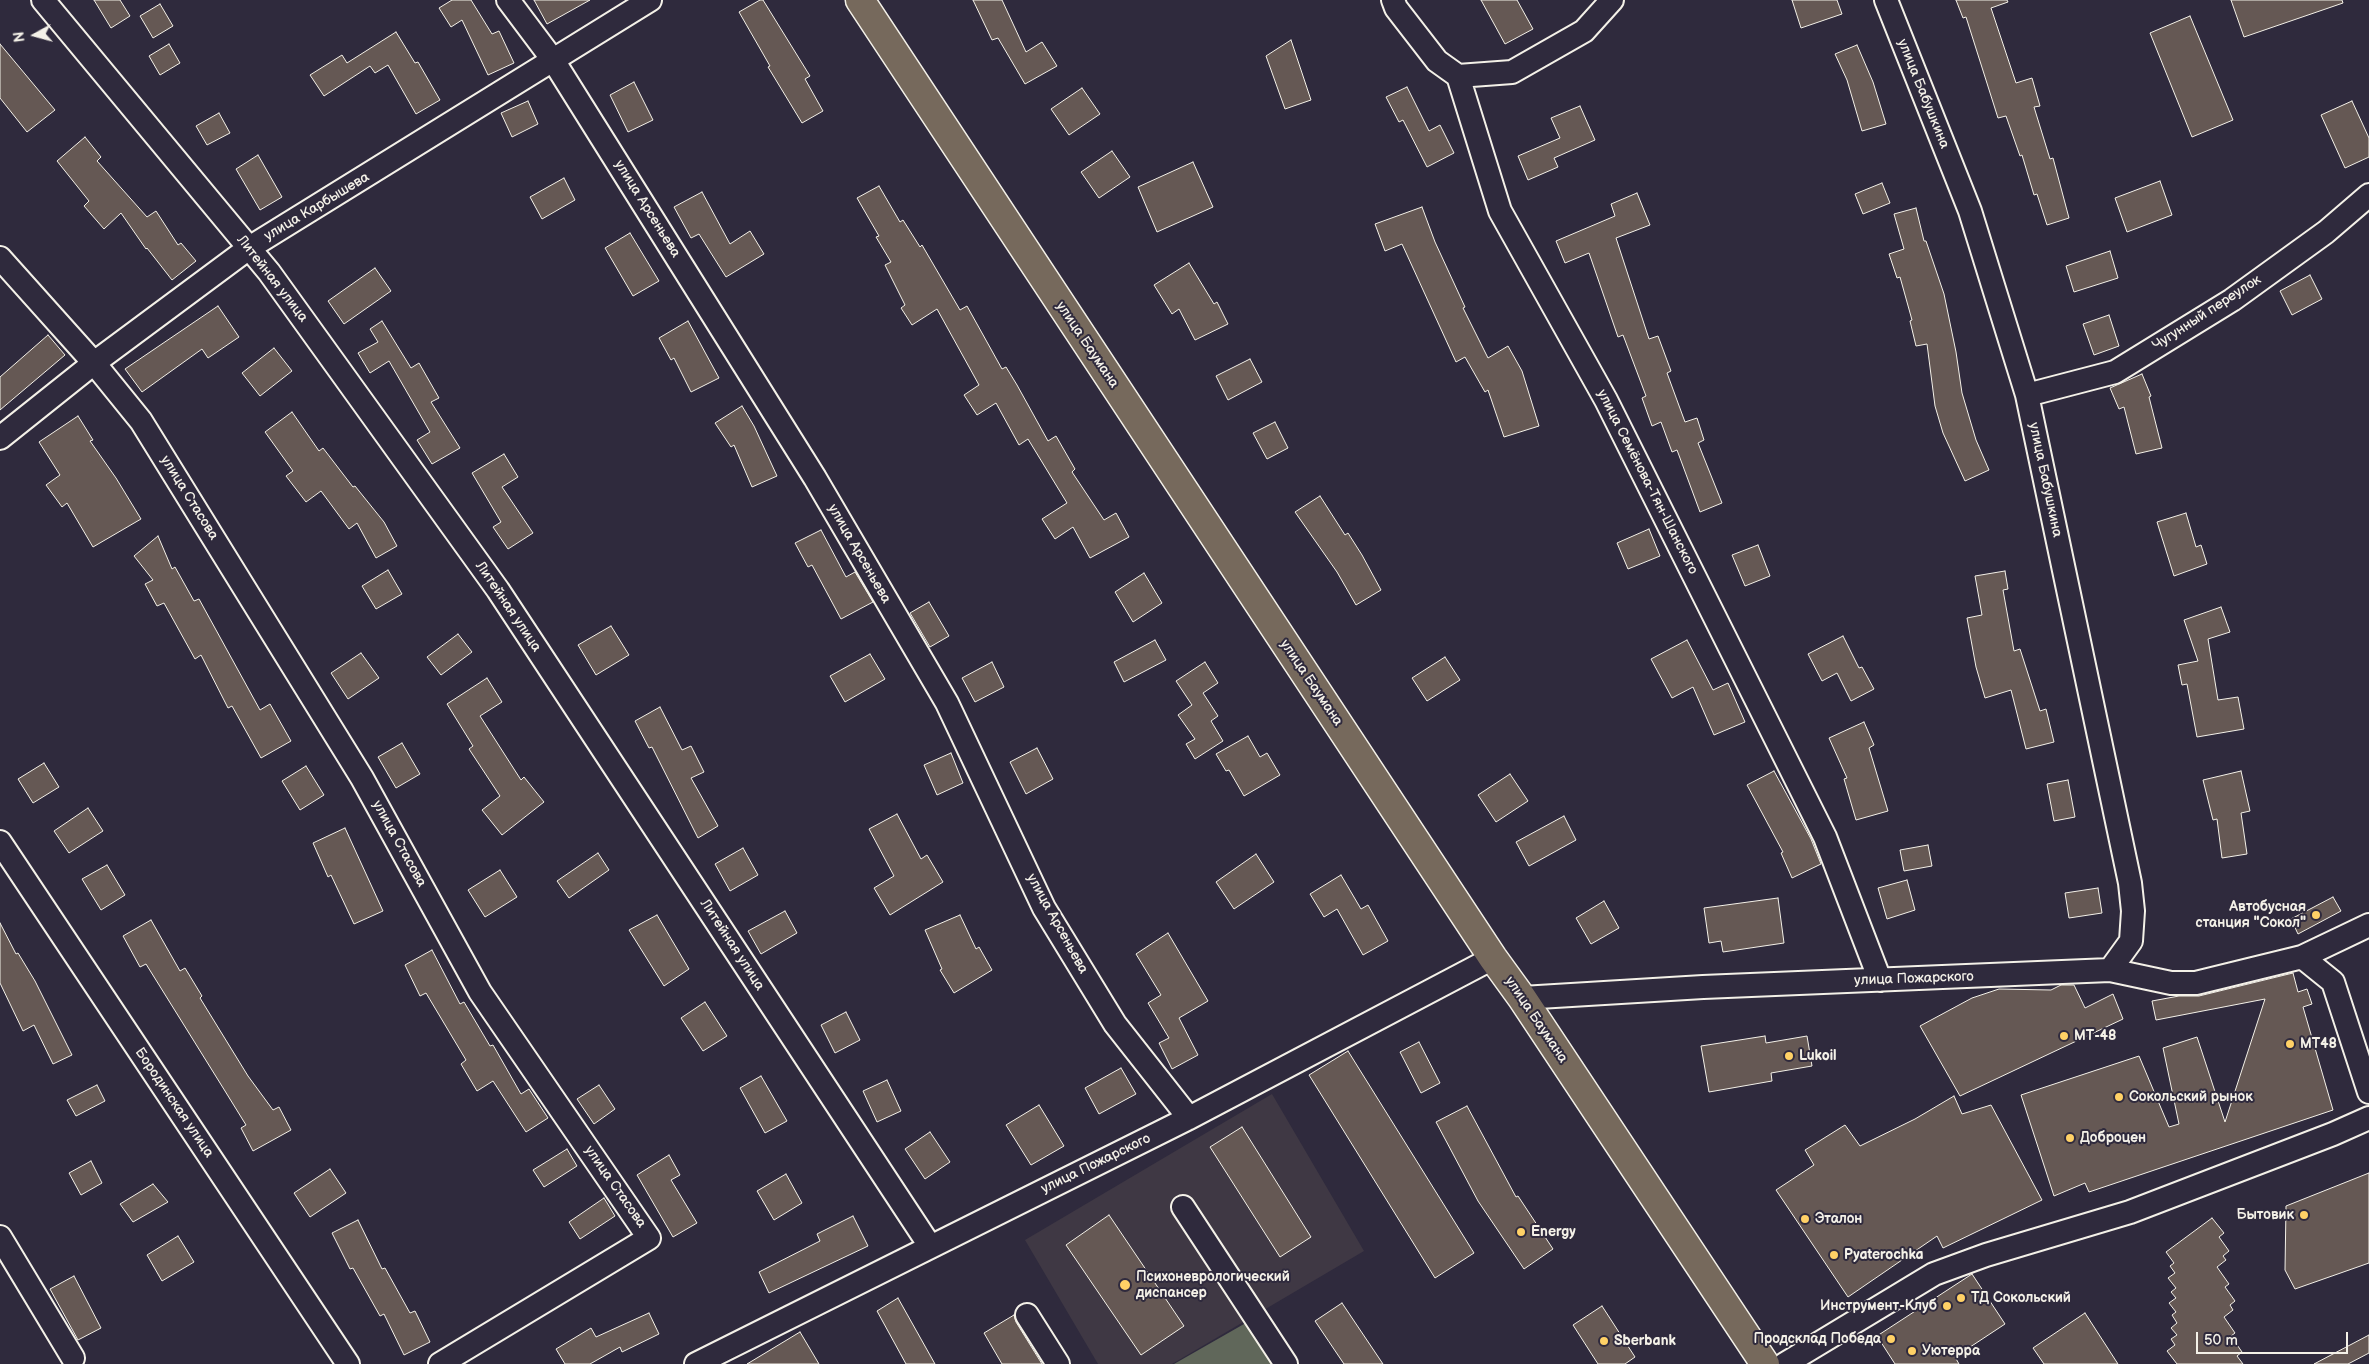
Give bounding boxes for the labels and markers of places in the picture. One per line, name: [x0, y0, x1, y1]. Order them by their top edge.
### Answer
place label: Автобусная станция "Сокол": [2196, 899, 2306, 932]
marker: Автобусная станция "Сокол": [2310, 909, 2322, 921]
place label: МТ-48: [2074, 1028, 2117, 1044]
marker: МТ-48: [2058, 1030, 2070, 1042]
place label: МТ48: [2300, 1036, 2337, 1052]
marker: МТ48: [2284, 1038, 2296, 1050]
place label: Lukoil: [1799, 1048, 1837, 1064]
marker: Lukoil: [1783, 1050, 1795, 1062]
place label: Сокольский рынок: [2129, 1089, 2253, 1105]
marker: Сокольский рынок: [2113, 1091, 2125, 1103]
place label: Доброцен: [2080, 1130, 2146, 1146]
marker: Доброцен: [2064, 1132, 2076, 1144]
place label: Бытовик: [2237, 1207, 2294, 1223]
marker: Бытовик: [2298, 1209, 2310, 1221]
place label: Эталон: [1815, 1211, 1862, 1227]
marker: Эталон: [1799, 1213, 1811, 1225]
place label: Energy: [1531, 1224, 1576, 1240]
marker: Energy: [1515, 1226, 1527, 1238]
place label: Pyaterochka: [1844, 1247, 1924, 1263]
marker: Pyaterochka: [1828, 1249, 1840, 1261]
place label: Психоневрологический диспансер: [1136, 1269, 1290, 1302]
marker: Психоневрологический диспансер: [1118, 1278, 1132, 1292]
place label: ТД Сокольский: [1971, 1290, 2071, 1306]
marker: ТД Сокольский: [1955, 1292, 1967, 1304]
place label: Инструмент-Клуб: [1820, 1298, 1937, 1314]
marker: Инструмент-Клуб: [1941, 1300, 1953, 1312]
place label: Продсклад Победа: [1753, 1331, 1881, 1347]
place label: Sberbank: [1614, 1333, 1676, 1349]
marker: Продсклад Победа: [1885, 1333, 1897, 1345]
marker: Sberbank: [1598, 1335, 1610, 1347]
place label: Уютерра: [1922, 1343, 1980, 1359]
marker: Уютерра: [1906, 1345, 1918, 1357]

